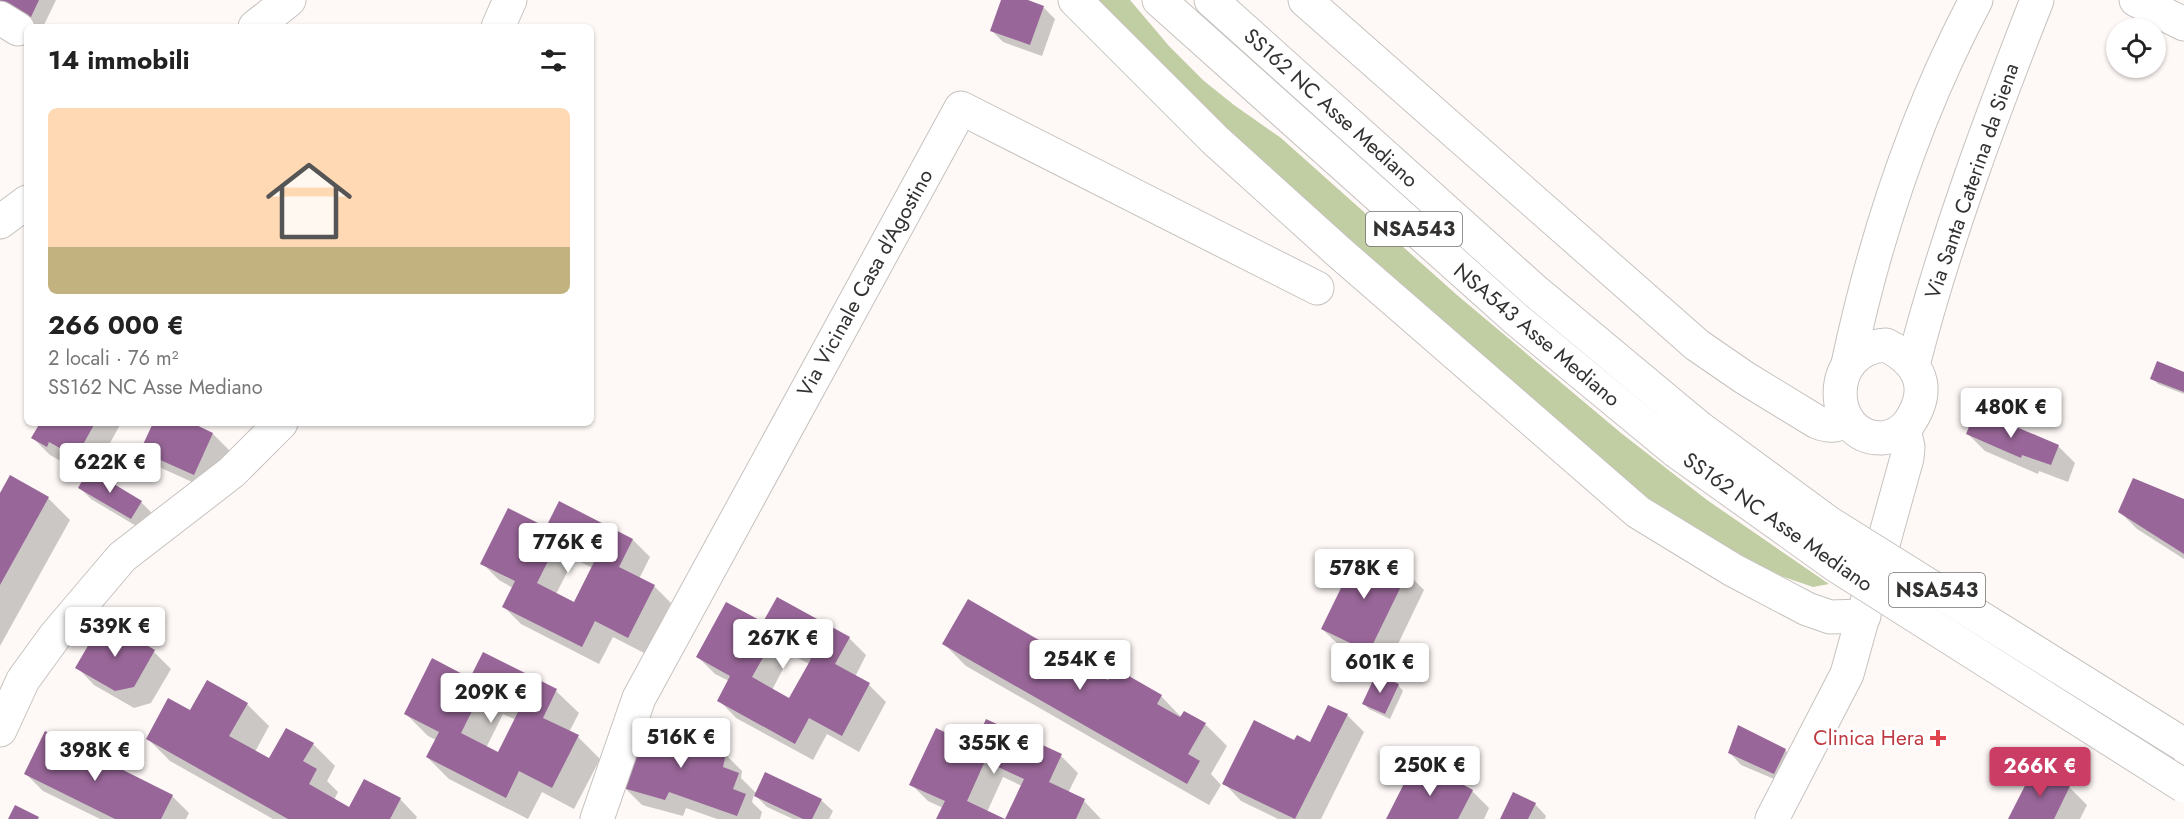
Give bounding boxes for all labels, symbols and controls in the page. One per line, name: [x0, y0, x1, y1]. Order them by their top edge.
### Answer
map controls: [2106, 18, 2166, 78]
button: locate: [2106, 18, 2166, 78]
street label: SS162 NC Asse Mediano: [1237, 21, 1425, 195]
text: 14 immobili: [48, 41, 190, 79]
icon: filters: [537, 44, 570, 77]
street label: Via Santa Caterina da Siena: [1918, 59, 2026, 303]
icon: home: [255, 147, 363, 255]
street label: Via Vicinale Casa d'Agostino: [790, 164, 940, 402]
road number: NSA543: [1366, 212, 1462, 246]
street label: NSA543 Asse Mediano: [1447, 256, 1627, 414]
text: 266 000 €: [48, 306, 184, 344]
text: 2 locali · 76 m²: [48, 344, 178, 373]
text: SS162 NC Asse Mediano: [48, 373, 263, 402]
pin: 480K €: [1962, 388, 2060, 439]
text: 480K €: [1975, 393, 2047, 422]
pin: 622K €: [61, 443, 159, 494]
street label: SS162 NC Asse Mediano: [1677, 445, 1879, 599]
text: 622K €: [74, 448, 146, 477]
pin: 776K €: [519, 523, 617, 574]
text: 776K €: [533, 528, 603, 557]
pin: 578K €: [1315, 549, 1413, 600]
text: 578K €: [1329, 554, 1399, 583]
road number: NSA543: [1889, 573, 1985, 607]
pin: 539K €: [66, 607, 164, 658]
text: 539K €: [79, 612, 151, 641]
pin: 267K €: [734, 619, 832, 670]
text: 267K €: [747, 624, 819, 653]
pin: 254K €: [1031, 640, 1129, 691]
pin: 601K €: [1331, 643, 1429, 694]
text: 254K €: [1043, 645, 1117, 674]
text: 601K €: [1345, 648, 1415, 677]
pin: 209K €: [442, 673, 540, 724]
text: 209K €: [455, 678, 527, 707]
pin: 516K €: [632, 718, 730, 769]
text: 516K €: [646, 723, 716, 752]
place label: Clinica Hera: [1813, 723, 1924, 753]
pin: 355K €: [945, 724, 1043, 775]
text: 355K €: [958, 729, 1030, 758]
marker: Clinica Hera: [1929, 729, 1947, 747]
pin: 398K €: [46, 731, 144, 782]
text: 398K €: [59, 736, 131, 765]
pin: 250K €: [1381, 746, 1479, 797]
pin: 266K €: [1991, 747, 2089, 798]
text: 250K €: [1394, 751, 1466, 780]
text: 266K €: [2004, 752, 2076, 781]

